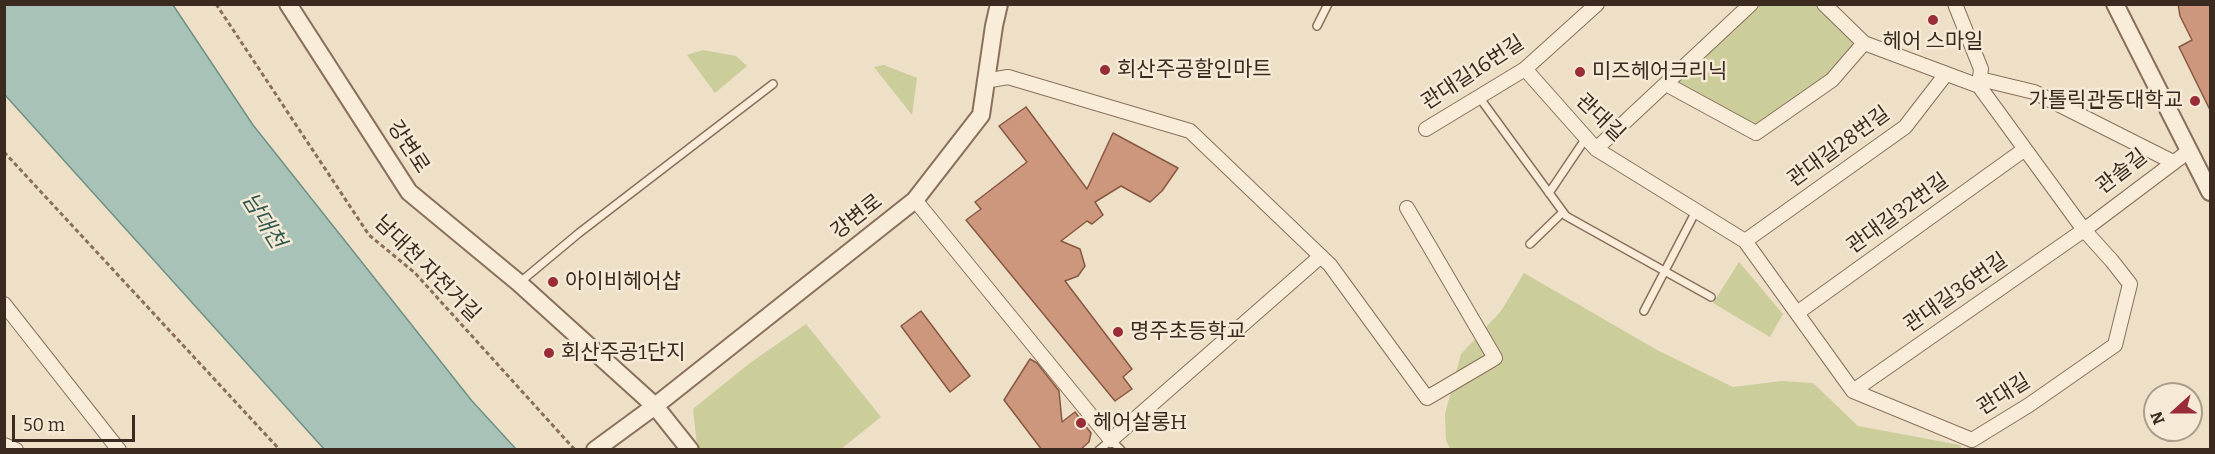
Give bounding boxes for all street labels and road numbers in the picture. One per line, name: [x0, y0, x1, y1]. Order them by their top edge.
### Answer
street label: 관대길16번길: [1417, 30, 1529, 116]
street label: 관대길: [1570, 89, 1630, 147]
street label: 관대길28번길: [1783, 101, 1895, 193]
street label: 강변로: [382, 116, 434, 178]
street label: 관솔길: [2091, 144, 2153, 200]
street label: 관대길32번길: [1842, 169, 1954, 259]
street label: 강변로: [826, 189, 888, 245]
street label: 남대천 자전거길: [369, 211, 485, 327]
street label: 관대길36번길: [1899, 248, 2013, 338]
street label: 관대길: [1973, 369, 2035, 421]

